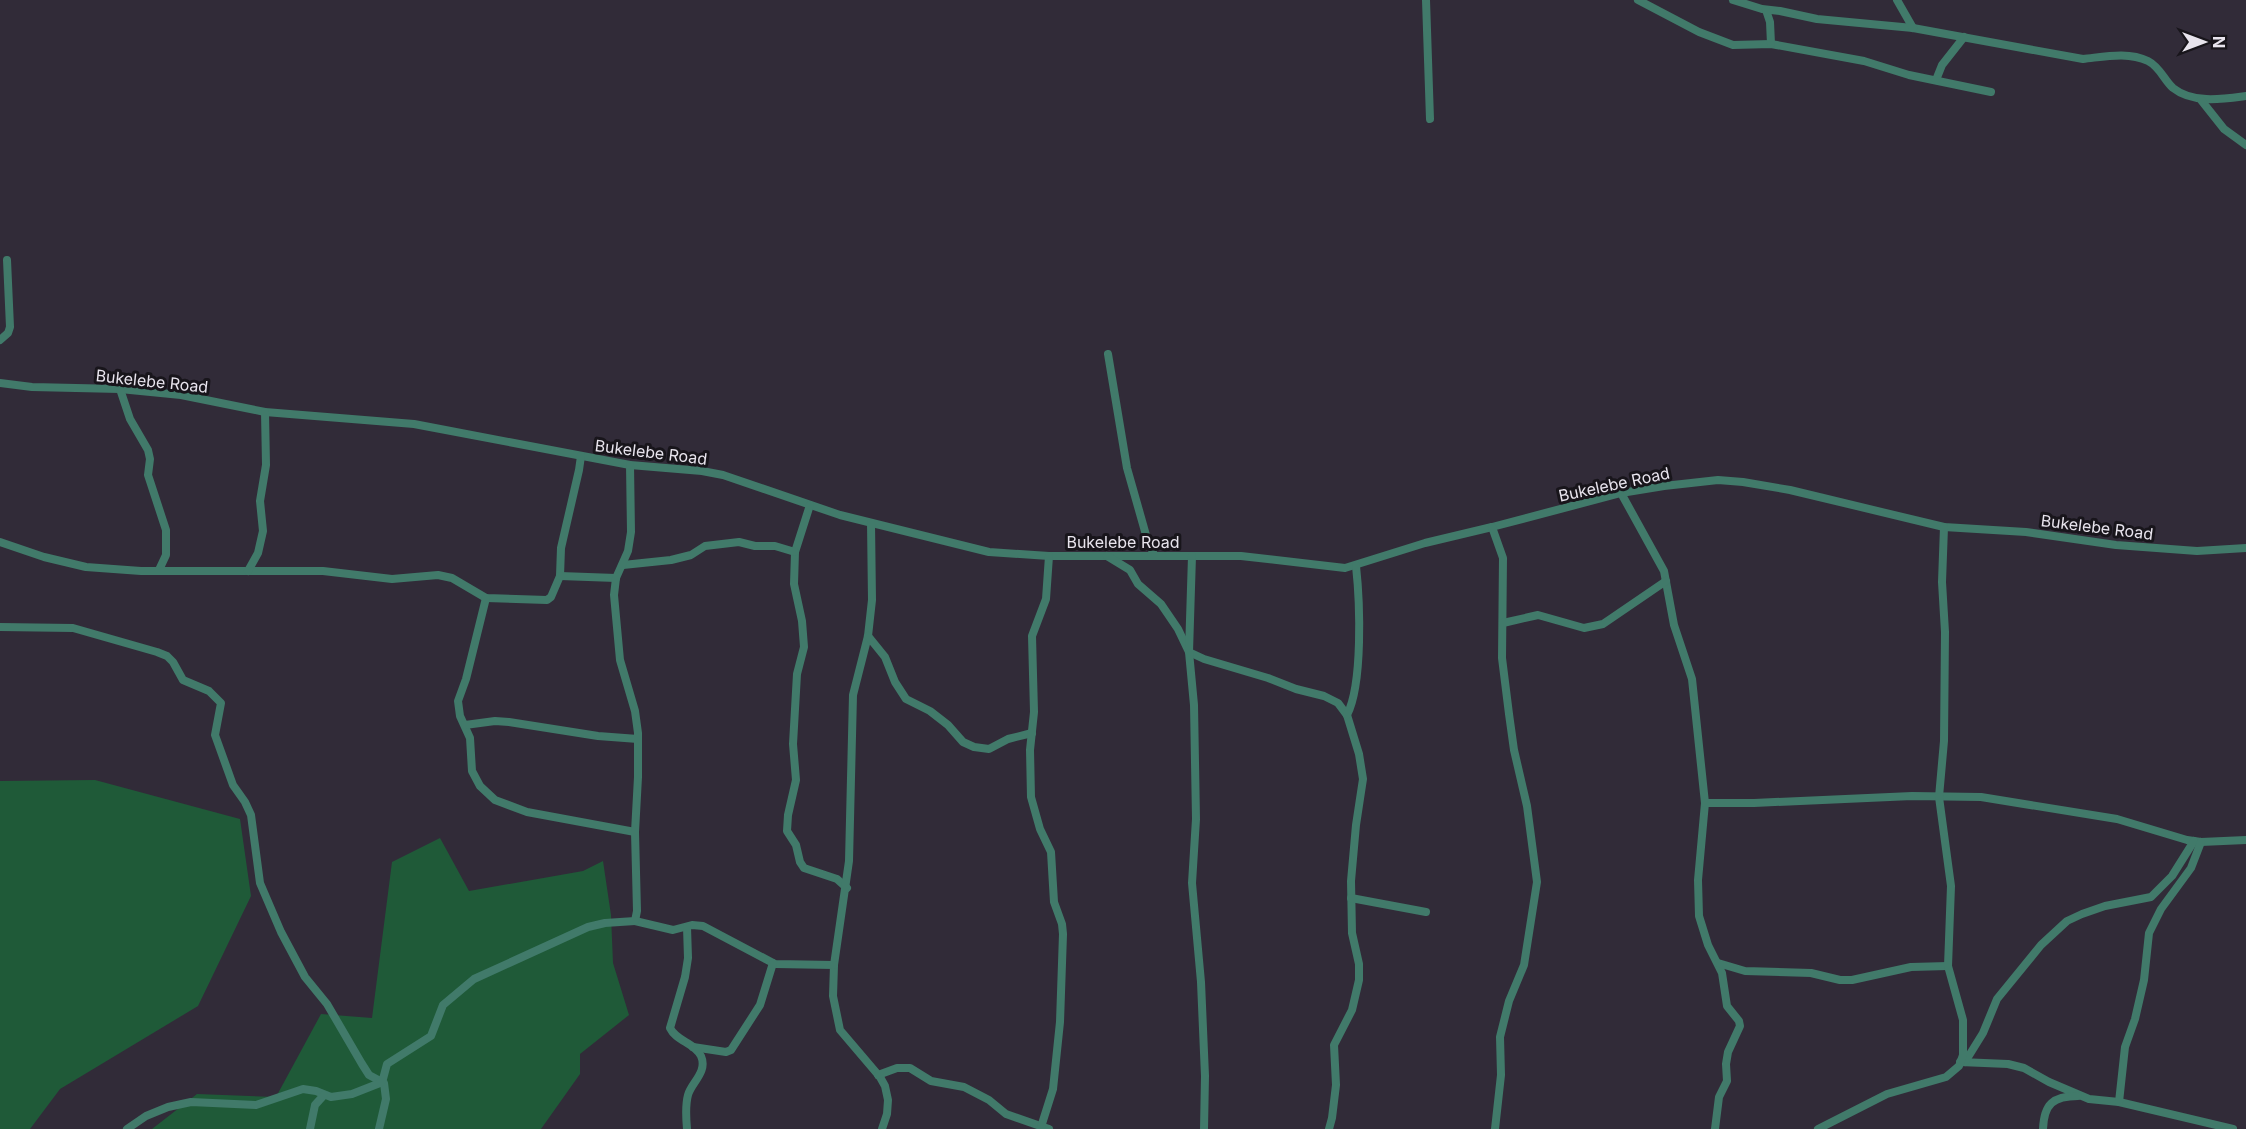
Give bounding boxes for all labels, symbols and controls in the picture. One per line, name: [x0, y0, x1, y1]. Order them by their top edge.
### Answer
north arrow: [2174, 12, 2234, 72]
text: N: [2209, 36, 2229, 48]
street label: Bukelebe Road: [95, 365, 209, 397]
street label: Bukelebe Road: [594, 435, 708, 469]
street label: Bukelebe Road: [1557, 462, 1671, 506]
street label: Bukelebe Road: [2040, 510, 2154, 544]
street label: Bukelebe Road: [1066, 532, 1180, 552]

